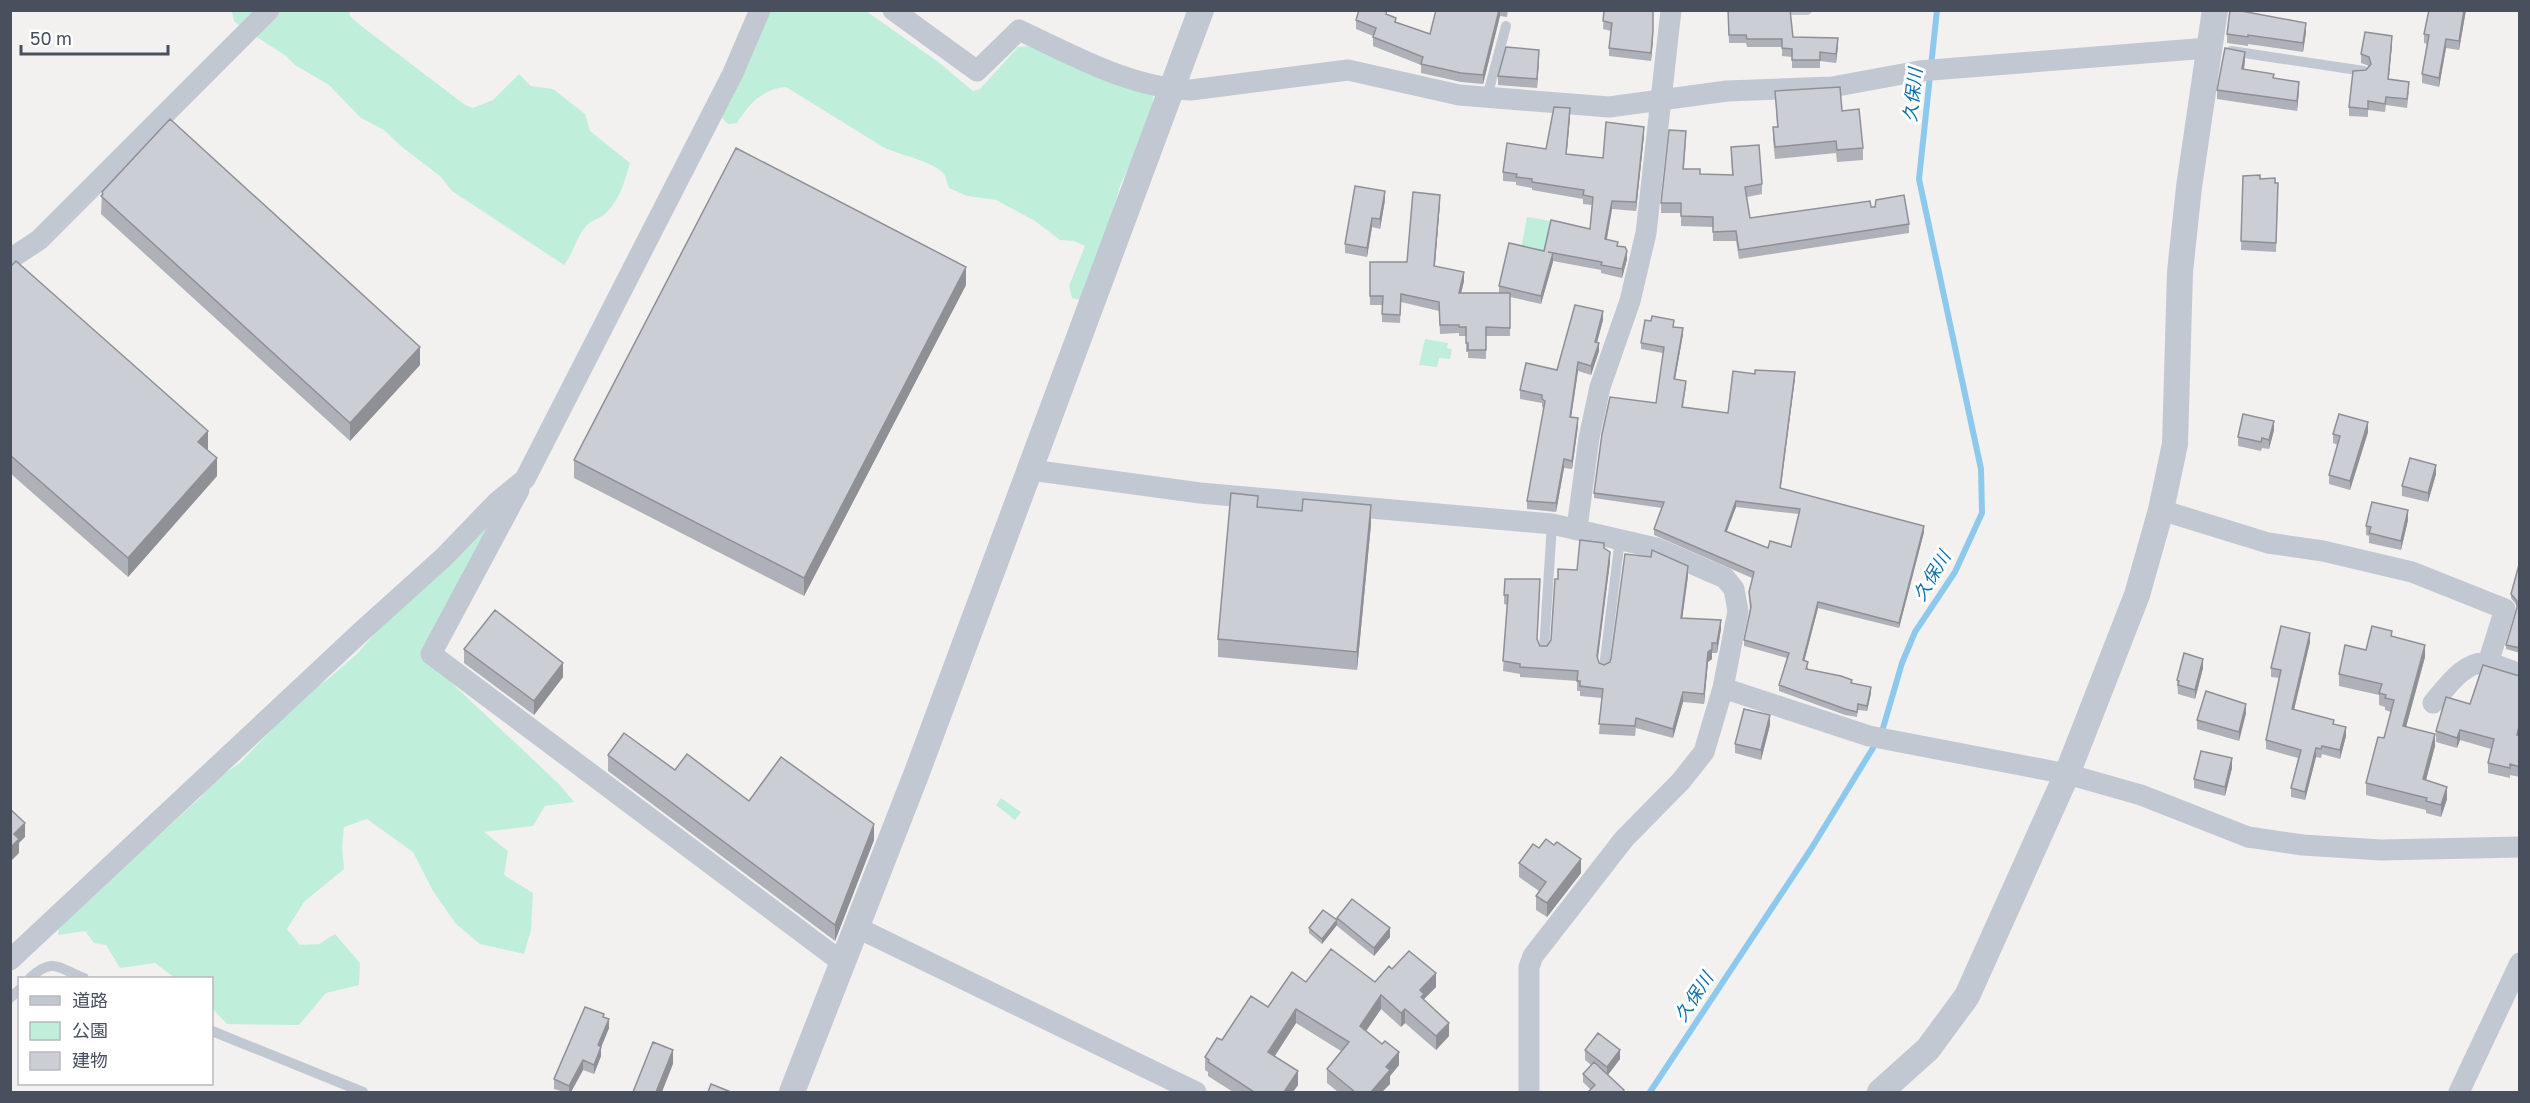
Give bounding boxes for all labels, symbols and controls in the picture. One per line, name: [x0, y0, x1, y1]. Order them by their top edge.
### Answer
scale bar: [21, 18, 168, 56]
text: 50 m: [30, 27, 72, 49]
water label: 久保川: [1898, 65, 1926, 123]
water label: 久保川: [1908, 545, 1956, 604]
water label: 久保川: [1669, 966, 1718, 1025]
legend: [18, 977, 213, 1085]
text: 道路: [72, 989, 108, 1011]
text: 公園: [72, 1019, 108, 1041]
text: 建物: [72, 1049, 108, 1071]

